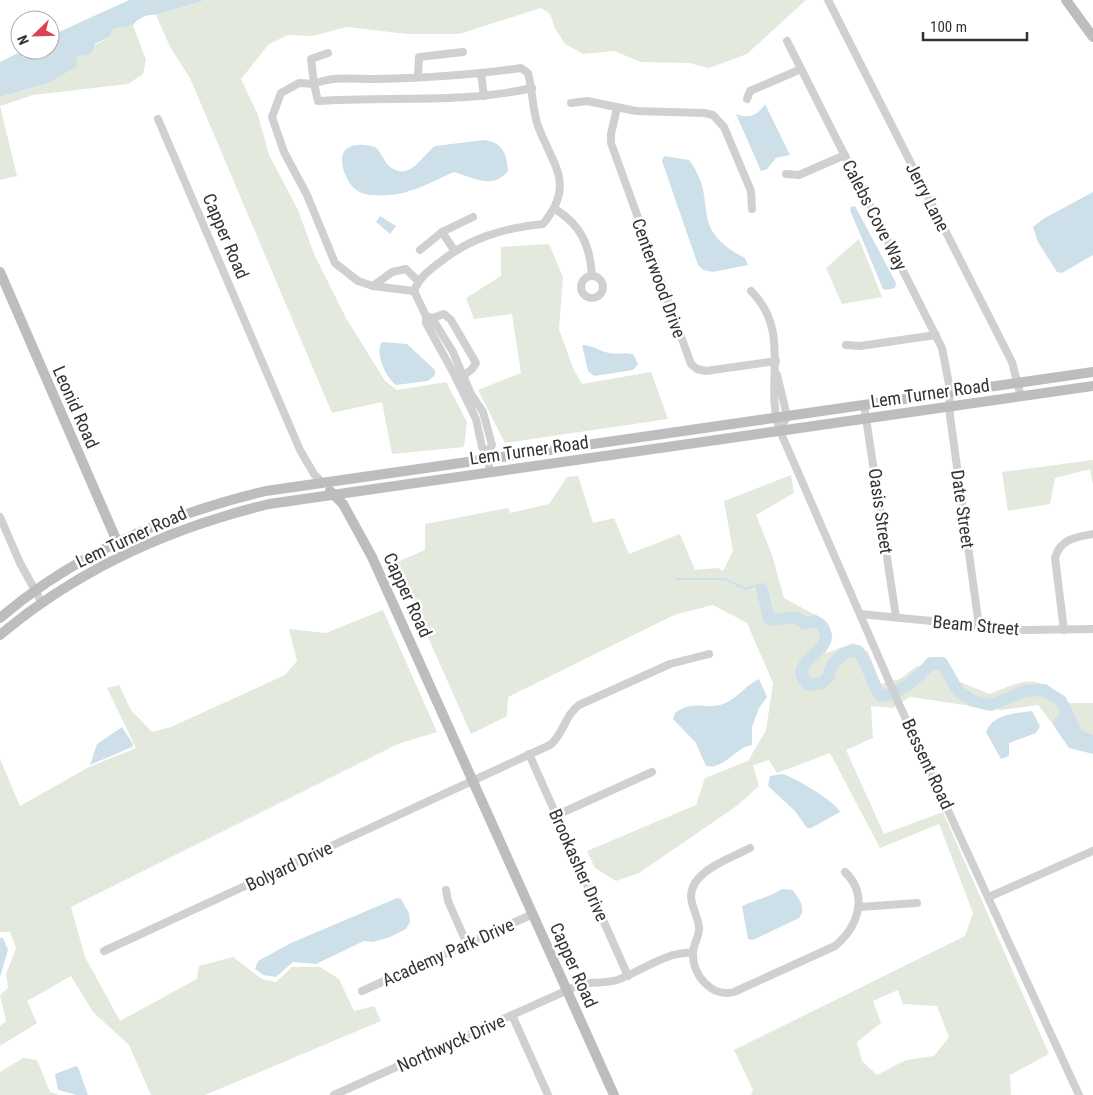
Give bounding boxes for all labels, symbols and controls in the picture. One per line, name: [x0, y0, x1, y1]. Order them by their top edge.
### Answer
north arrow: [10, 10, 60, 60]
scale bar: [923, 10, 1027, 42]
text: 100 m: [930, 18, 967, 36]
text: N: [14, 33, 32, 47]
street label: Calebs Cove Way: [838, 156, 912, 274]
street label: Jerry Lane: [902, 159, 954, 235]
street label: Capper Road: [199, 190, 253, 282]
street label: Centerwood Drive: [628, 215, 690, 341]
street label: Leonid Road: [48, 362, 104, 452]
street label: Lem Turner Road: [869, 374, 991, 412]
street label: Lem Turner Road: [468, 431, 590, 469]
street label: Oasis Street: [865, 467, 897, 555]
street label: Date Street: [947, 468, 979, 550]
street label: Lem Turner Road: [72, 502, 190, 572]
street label: Capper Road: [379, 549, 437, 641]
street label: Beam Street: [932, 611, 1020, 639]
street label: Bessent Road: [898, 715, 958, 813]
street label: Brookasher Drive: [545, 806, 613, 924]
street label: Bolyard Drive: [242, 837, 336, 895]
street label: Academy Park Drive: [379, 914, 517, 990]
street label: Capper Road: [546, 919, 602, 1011]
street label: Northwyck Drive: [394, 1010, 508, 1076]

